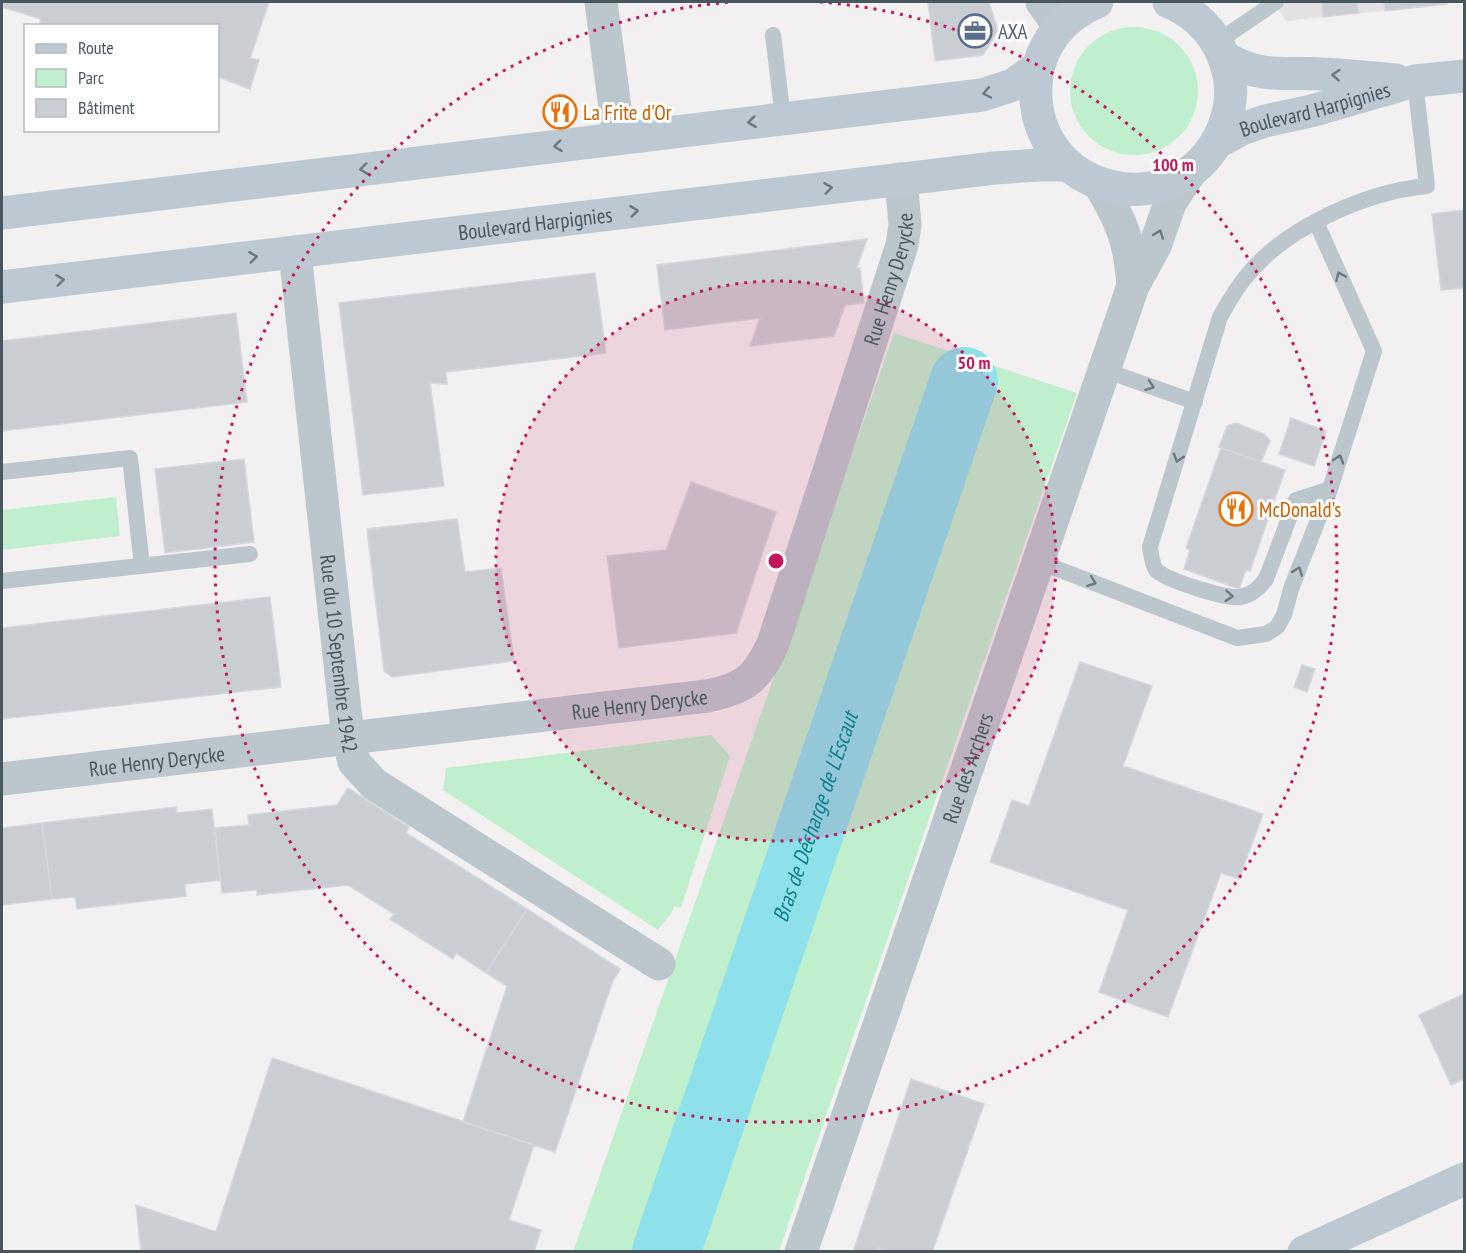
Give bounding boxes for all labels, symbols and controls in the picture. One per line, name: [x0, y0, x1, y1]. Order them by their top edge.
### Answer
office icon: AXA: [957, 13, 993, 49]
place label: AXA: [998, 18, 1027, 45]
legend: [24, 24, 219, 132]
text: Route: [78, 36, 114, 59]
text: Parc: [78, 66, 105, 89]
one-way arrow: [1331, 68, 1340, 81]
street label: Boulevard Harpignies: [1236, 75, 1393, 142]
one-way arrow: [982, 86, 992, 99]
restaurant icon: La Frite d'Or: [542, 94, 578, 130]
text: Bâtiment: [78, 96, 135, 119]
place label: La Frite d'Or: [583, 99, 672, 126]
one-way arrow: [747, 116, 756, 128]
one-way arrow: [553, 139, 563, 152]
text: 100 m: [1152, 153, 1194, 176]
one-way arrow: [360, 162, 369, 175]
one-way arrow: [823, 182, 833, 195]
street label: Boulevard Harpignies: [457, 200, 614, 246]
one-way arrow: [630, 205, 639, 218]
street label: Rue Henry Derycke: [857, 212, 919, 348]
one-way arrow: [1152, 229, 1165, 240]
one-way arrow: [249, 251, 258, 264]
one-way arrow: [1336, 272, 1348, 283]
one-way arrow: [55, 274, 64, 287]
text: 50 m: [958, 351, 990, 374]
one-way arrow: [1144, 378, 1154, 391]
one-way arrow: [1172, 452, 1185, 463]
one-way arrow: [1332, 454, 1344, 465]
restaurant icon: McDonald's: [1218, 491, 1254, 527]
place label: McDonald's: [1259, 496, 1341, 523]
centre of rings: [766, 551, 786, 571]
street label: Rue du 10 Septembre 1942: [315, 553, 365, 755]
one-way arrow: [1291, 566, 1303, 577]
one-way arrow: [1086, 575, 1097, 587]
one-way arrow: [1224, 589, 1233, 602]
street label: Rue Henry Derycke: [570, 683, 709, 725]
water label: Bras de Décharge de L'Escaut: [766, 705, 865, 925]
street label: Rue des Archers: [936, 709, 999, 827]
street label: Rue Henry Derycke: [88, 739, 226, 782]

